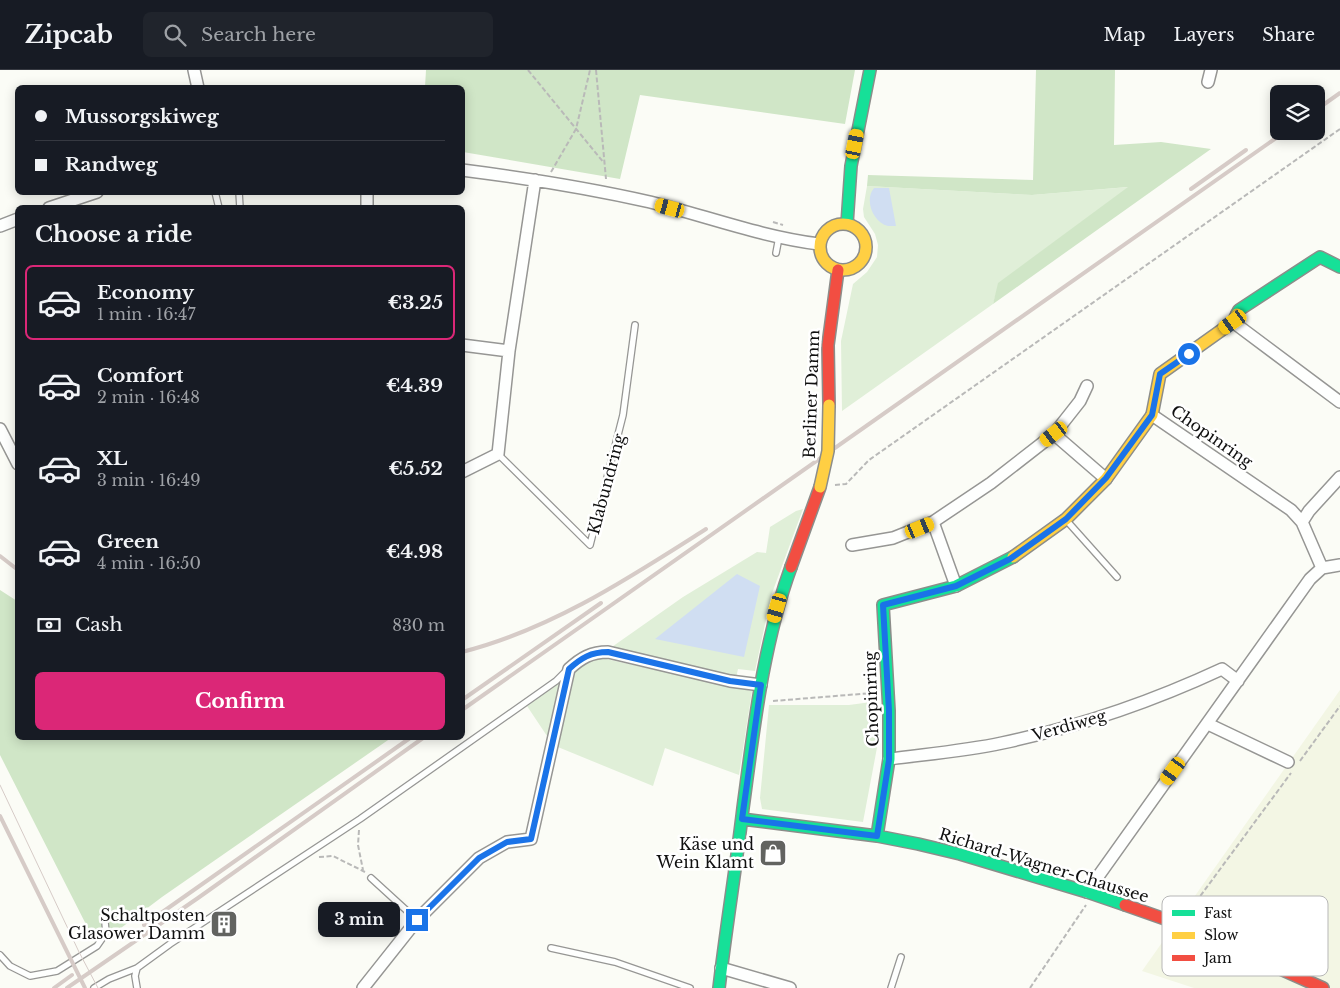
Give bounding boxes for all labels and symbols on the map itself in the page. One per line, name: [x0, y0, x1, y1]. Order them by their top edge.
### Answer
car: [844, 128, 865, 160]
car: [653, 197, 686, 219]
car: [1216, 307, 1249, 337]
street label: Berliner Damm: [799, 329, 823, 459]
route start: [1178, 343, 1200, 365]
street label: Chopinring: [1167, 400, 1257, 472]
car: [1037, 419, 1070, 449]
street label: Klabundring: [583, 431, 629, 536]
car: [903, 515, 936, 541]
car: [765, 592, 788, 624]
street label: Chopinring: [859, 651, 883, 747]
street label: Verdiweg: [1029, 705, 1109, 745]
car: [1158, 754, 1187, 788]
street label: Richard-Wagner-Chaussee: [937, 824, 1151, 906]
place label: Käse und Wein Klamt: [655, 834, 754, 872]
shop icon: Käse und Wein Klamt: [758, 838, 788, 868]
legend: [1162, 896, 1328, 976]
callout: 3 min: [317, 902, 400, 938]
text: Fast: [1204, 904, 1233, 922]
place label: Schaltposten Glasower Damm: [68, 905, 205, 943]
building icon: Schaltposten Glasower Damm: [209, 909, 239, 939]
route end: [406, 909, 428, 931]
text: Slow: [1204, 926, 1238, 944]
text: Jam: [1202, 949, 1232, 967]

